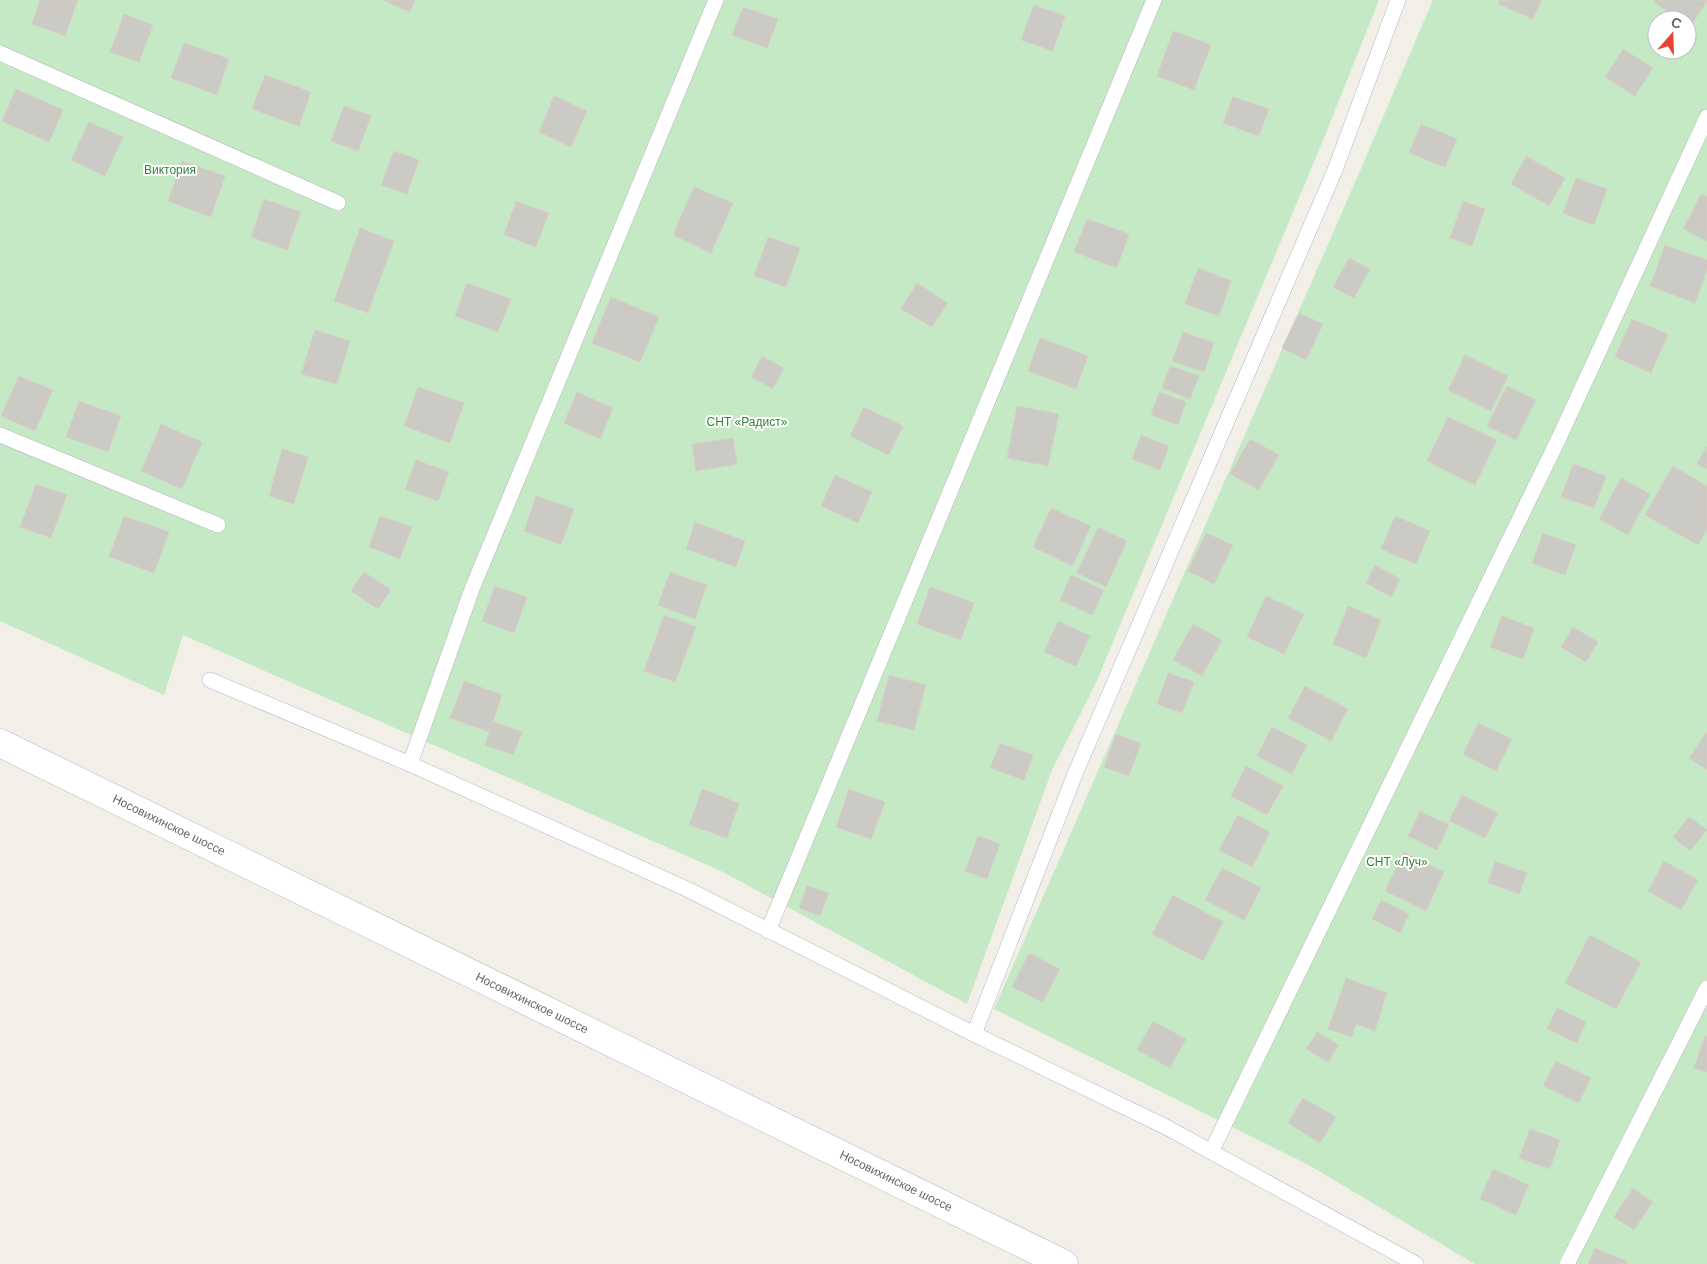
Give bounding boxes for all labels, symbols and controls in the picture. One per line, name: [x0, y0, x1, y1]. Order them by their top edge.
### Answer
north arrow: [1647, 10, 1697, 60]
text: С: [1669, 14, 1684, 32]
park label: Виктория: [144, 163, 196, 177]
park label: СНТ «Радист»: [707, 415, 788, 429]
street label: Носовихинское шоссе: [110, 792, 228, 859]
park label: СНТ «Луч»: [1366, 855, 1428, 869]
street label: Носовихинское шоссе: [473, 970, 591, 1037]
street label: Носовихинское шоссе: [837, 1148, 955, 1215]

